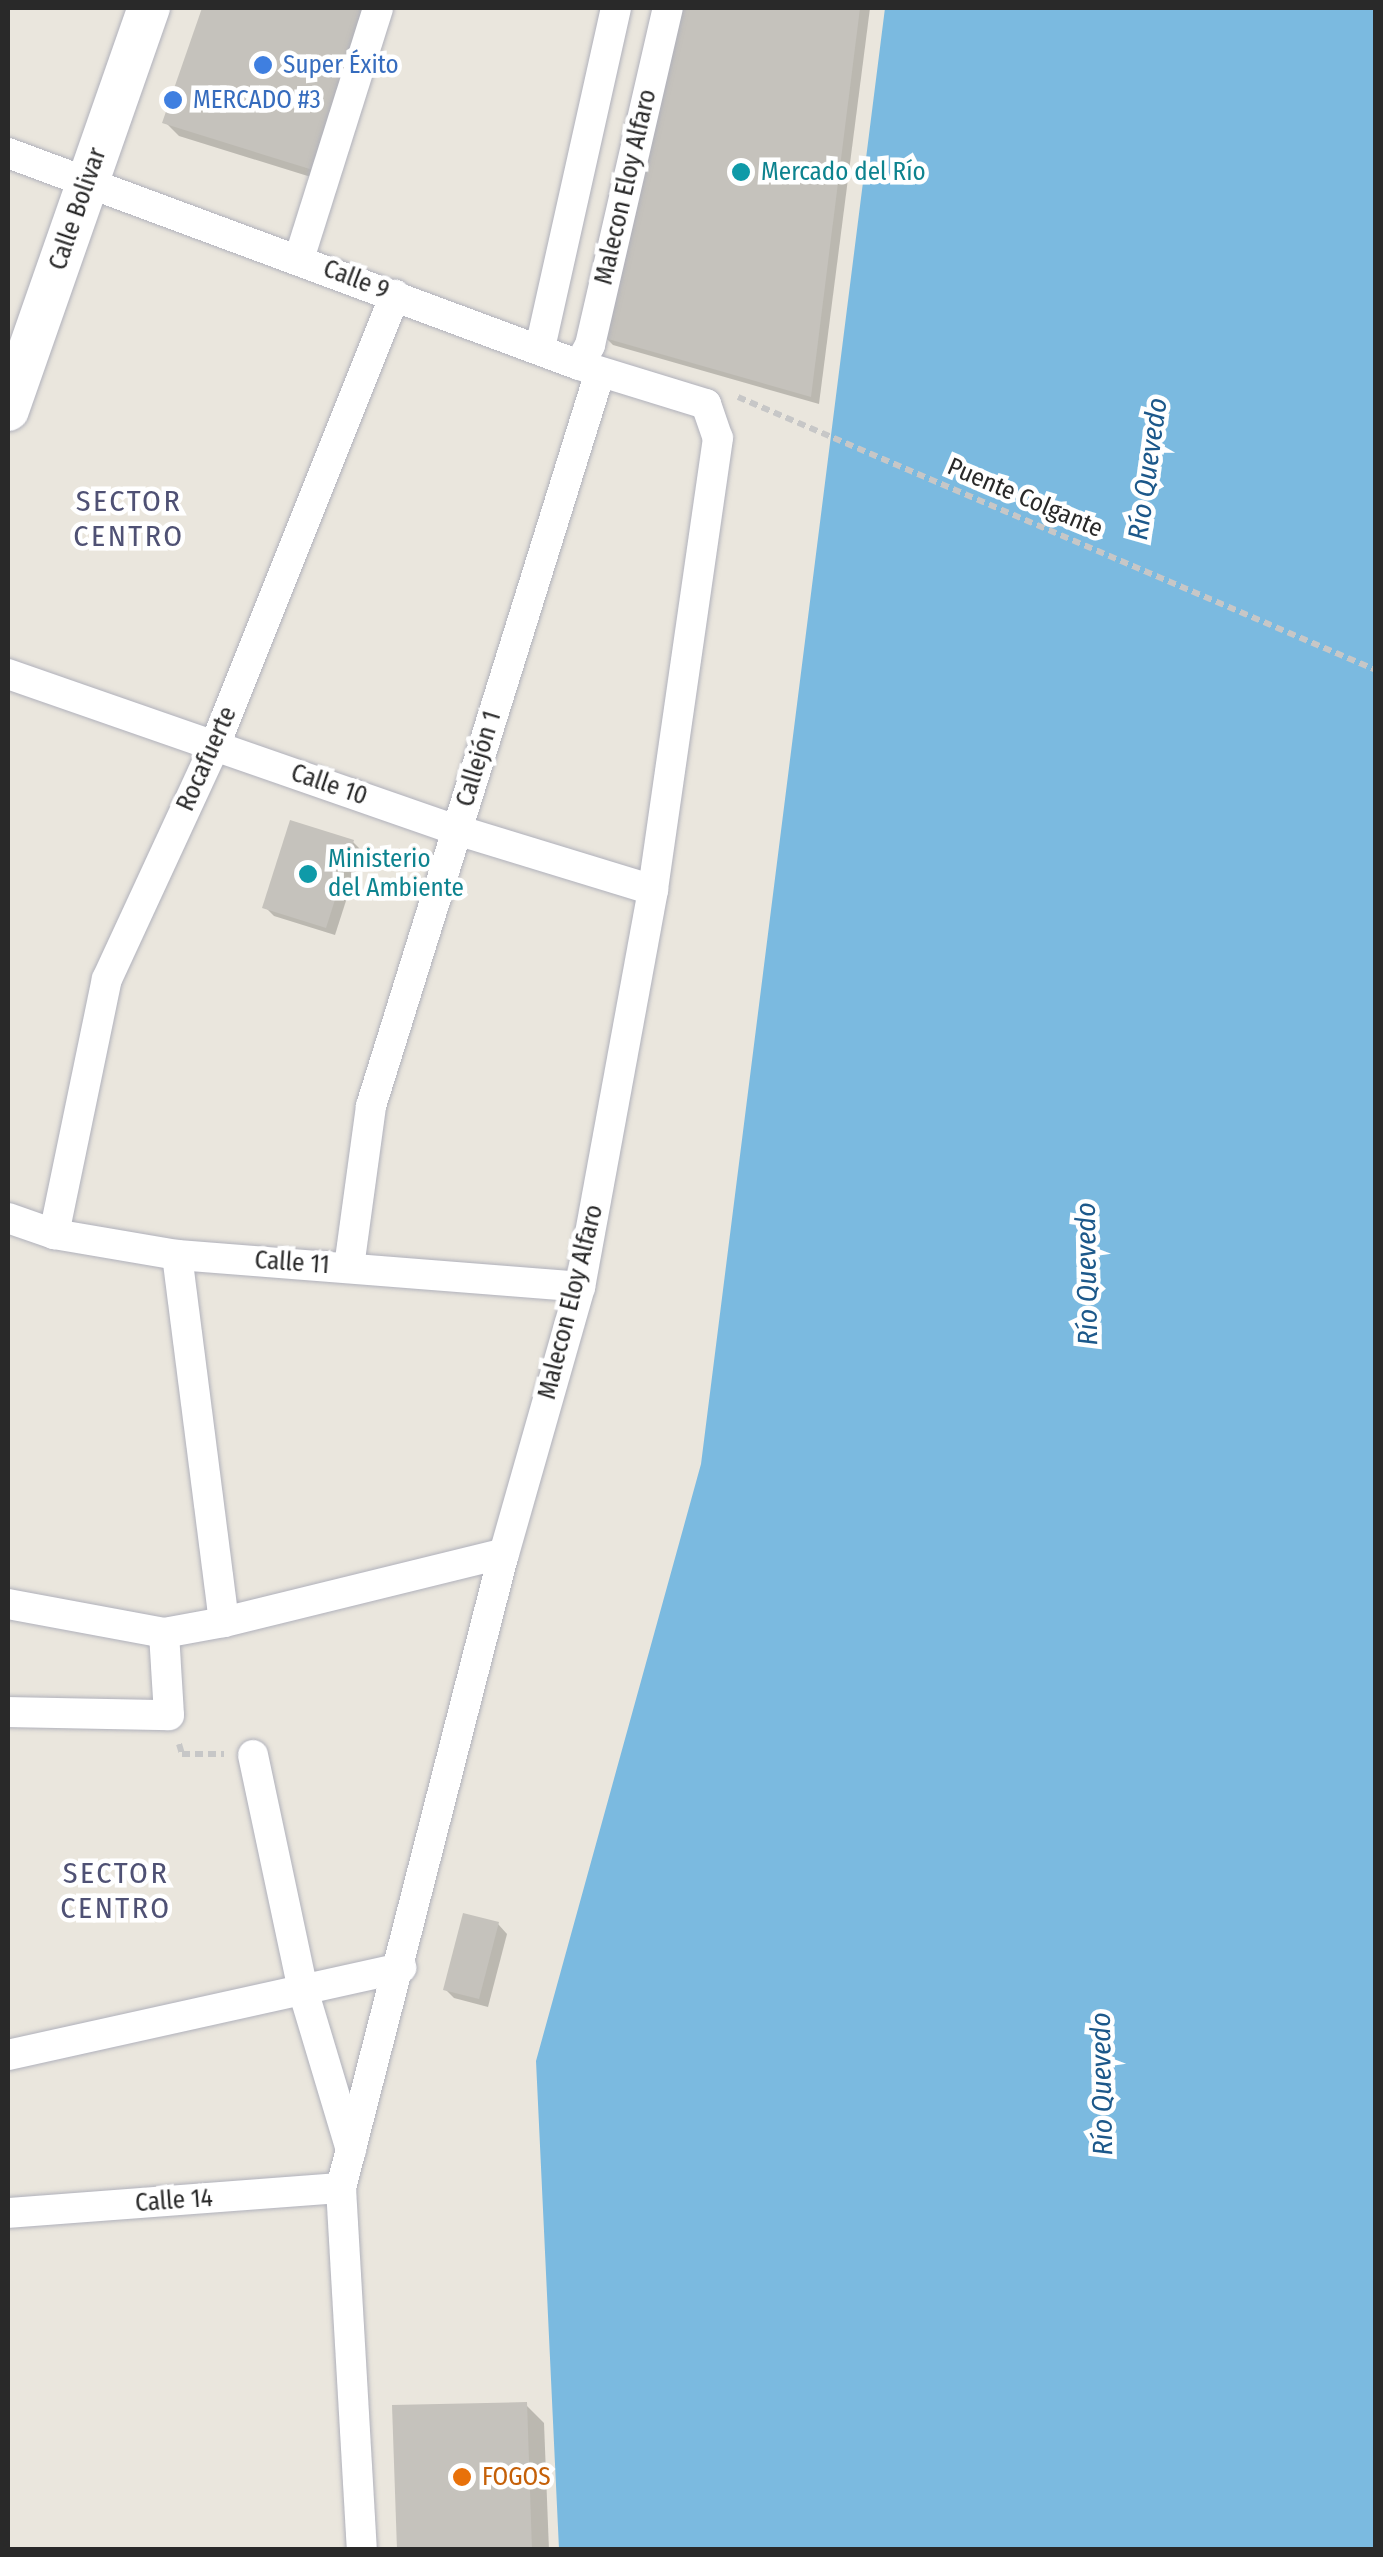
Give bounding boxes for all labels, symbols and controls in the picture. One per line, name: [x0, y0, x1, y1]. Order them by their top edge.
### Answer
place label: Super Éxito: [283, 50, 399, 80]
marker: Super Éxito: [252, 54, 274, 76]
place label: MERCADO #3: [193, 85, 321, 115]
street label: Malecon Eloy Alfaro: [589, 86, 663, 288]
marker: MERCADO #3: [162, 89, 184, 111]
street label: Calle Bolivar: [43, 144, 113, 274]
place label: Mercado del Río: [761, 157, 926, 187]
marker: Mercado del Río: [730, 161, 752, 183]
street label: Calle 9: [319, 254, 393, 306]
water label: Río Quevedo: [1121, 396, 1175, 542]
street label: Puente Colgante: [943, 452, 1107, 544]
district label: SECTOR CENTRO: [73, 483, 185, 554]
street label: Rocafuerte: [171, 702, 243, 816]
street label: Callejón 1: [450, 708, 508, 810]
street label: Calle 10: [287, 758, 371, 812]
place label: Ministerio del Ambiente: [328, 845, 464, 904]
marker: Ministerio del Ambiente: [297, 863, 319, 885]
street label: Malecon Eloy Alfaro: [532, 1202, 610, 1402]
water label: Río Quevedo: [1069, 1202, 1105, 1346]
street label: Calle 11: [254, 1245, 330, 1281]
district label: SECTOR CENTRO: [60, 1855, 172, 1926]
water label: Río Quevedo: [1084, 2012, 1120, 2156]
street label: Calle 14: [134, 2183, 214, 2219]
place label: FOGOS: [482, 2462, 551, 2492]
marker: FOGOS: [451, 2466, 473, 2488]

